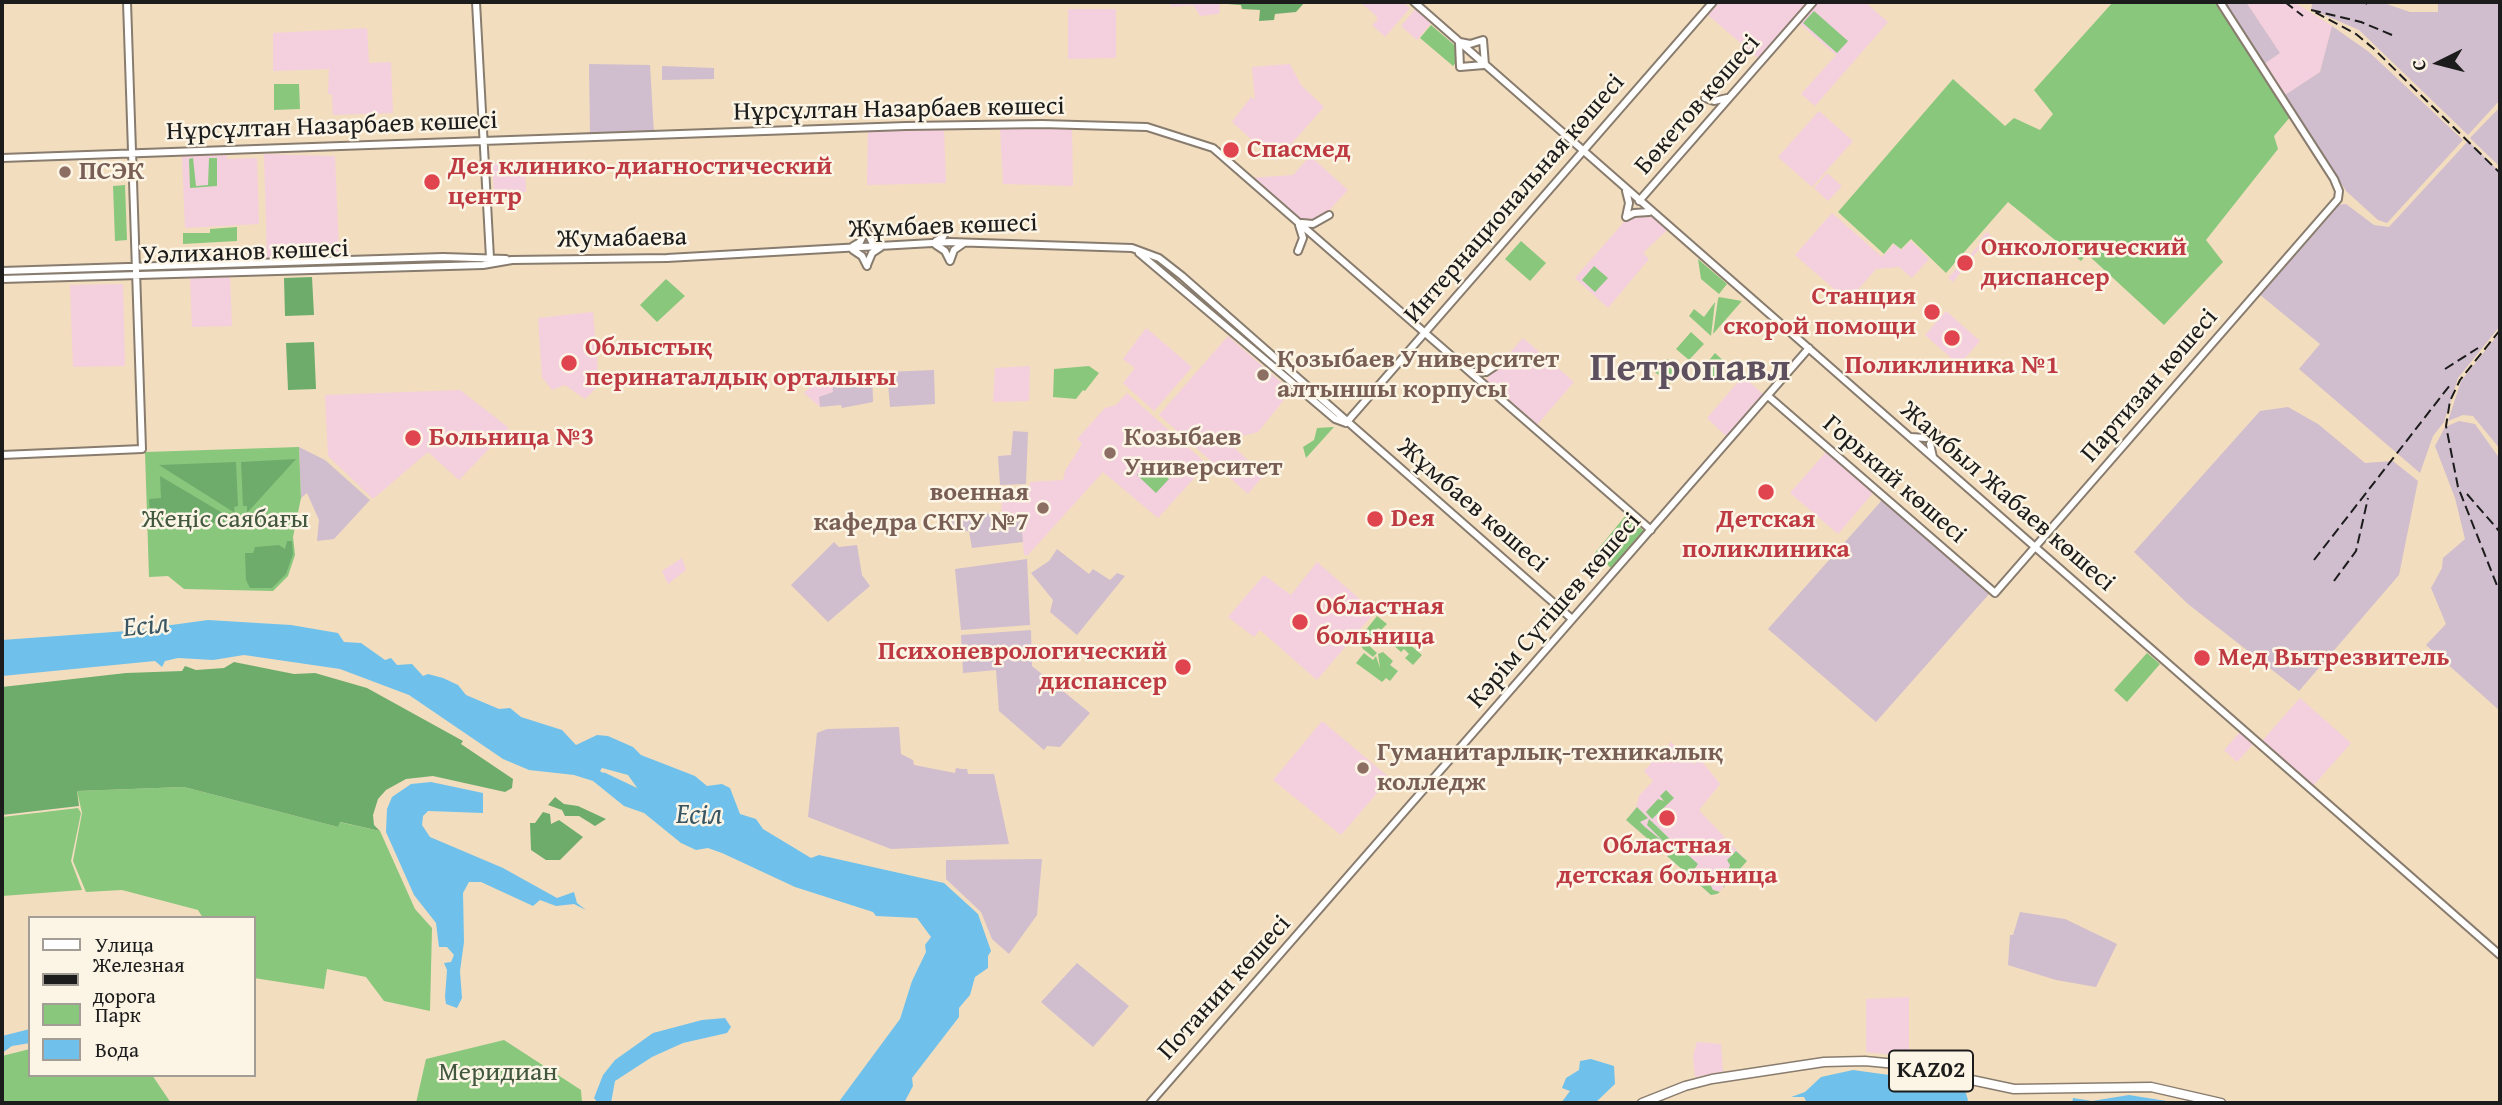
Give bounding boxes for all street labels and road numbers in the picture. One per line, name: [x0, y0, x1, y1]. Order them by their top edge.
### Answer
street label: Бөкетов көшесі: [1629, 28, 1767, 182]
street label: Интернациональная көшесі: [1398, 68, 1632, 330]
street label: Нұрсұлтан Назарбаев көшесі: [733, 92, 1065, 128]
street label: Нұрсұлтан Назарбаев көшесі: [166, 106, 498, 148]
street label: Жұмбаев көшесі: [848, 208, 1038, 246]
street label: Жумабаева: [557, 222, 687, 256]
street label: Уәлиханов көшесі: [141, 234, 349, 272]
street label: Партизан көшесі: [2075, 303, 2225, 469]
street label: Жамбыл Жабаев көшесі: [1893, 395, 2121, 599]
street label: Горький көшесі: [1816, 409, 1972, 551]
street label: Жұмбаев көшесі: [1390, 432, 1554, 580]
street label: Кәрім Сүтішев көшесі: [1461, 507, 1649, 715]
street label: Потанин көшесі: [1152, 909, 1298, 1067]
road number: KAZ02: [1889, 1050, 1973, 1092]

